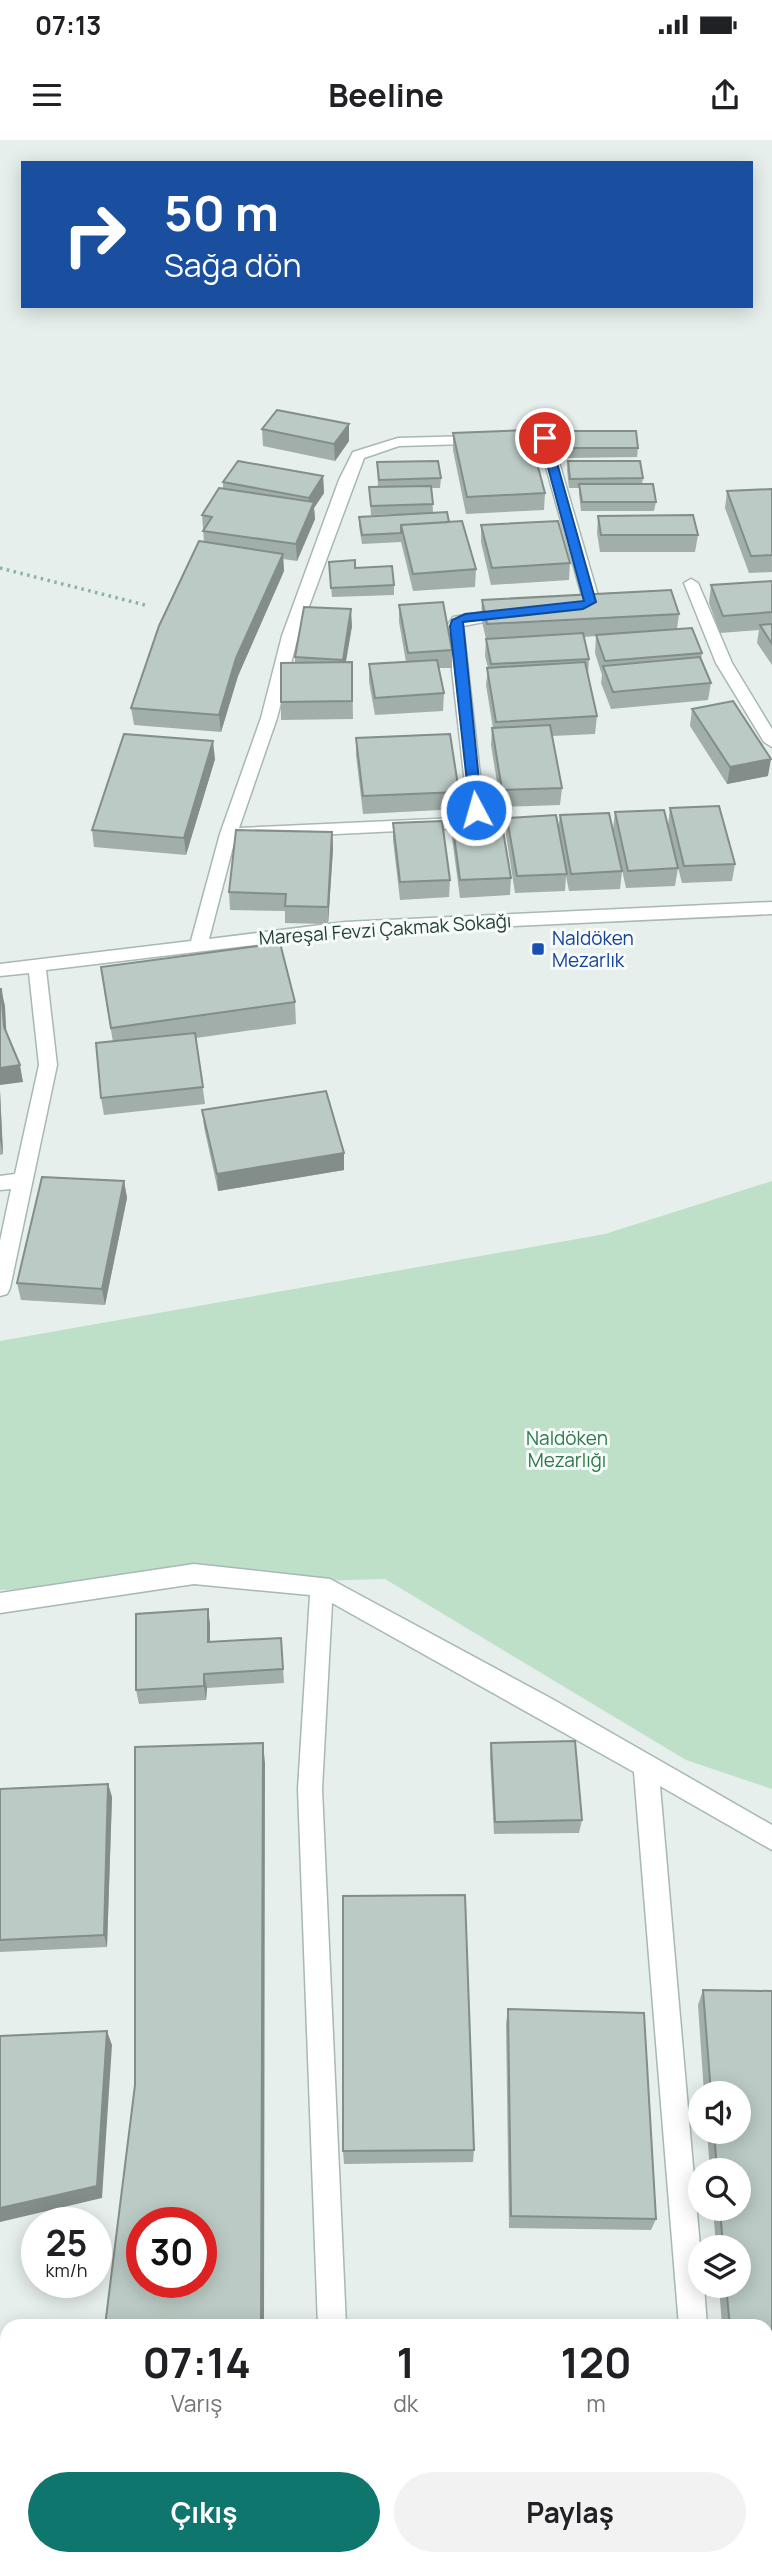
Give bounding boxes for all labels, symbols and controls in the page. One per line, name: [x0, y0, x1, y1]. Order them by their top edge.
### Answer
text: 07:13: [35, 7, 101, 43]
text: Beeline: [328, 73, 444, 117]
icon: menu: [28, 76, 66, 114]
icon: share: [706, 76, 744, 114]
text: 50 m: [164, 179, 279, 246]
icon: right: [49, 189, 140, 280]
text: Sağa dön: [164, 243, 302, 287]
pin: [515, 408, 575, 468]
icon: arrive: [526, 419, 564, 457]
position arrow: [439, 773, 513, 847]
street label: Mareşal Fevzi Çakmak Sokağı: [258, 907, 512, 951]
place label: Naldöken Mezarlık: [552, 925, 634, 973]
marker: Naldöken Mezarlık: [530, 941, 546, 957]
park label: Naldöken Mezarlığı: [526, 1425, 608, 1473]
map controls: [688, 2081, 751, 2298]
button: sound: [688, 2081, 751, 2144]
button: search: [688, 2158, 751, 2221]
speed limit sign: 30: [126, 2207, 217, 2298]
text: 25: [46, 2219, 87, 2267]
button: layers: [688, 2235, 751, 2298]
text: km/h: [46, 2258, 87, 2282]
text: 07:14: [142, 2333, 251, 2391]
text: 1: [396, 2333, 415, 2391]
text: 120: [561, 2333, 632, 2391]
text: Varış: [171, 2387, 222, 2419]
text: dk: [393, 2387, 418, 2419]
text: m: [586, 2387, 606, 2419]
button: Çıkış: [28, 2472, 380, 2552]
button: Paylaş: [394, 2472, 746, 2552]

